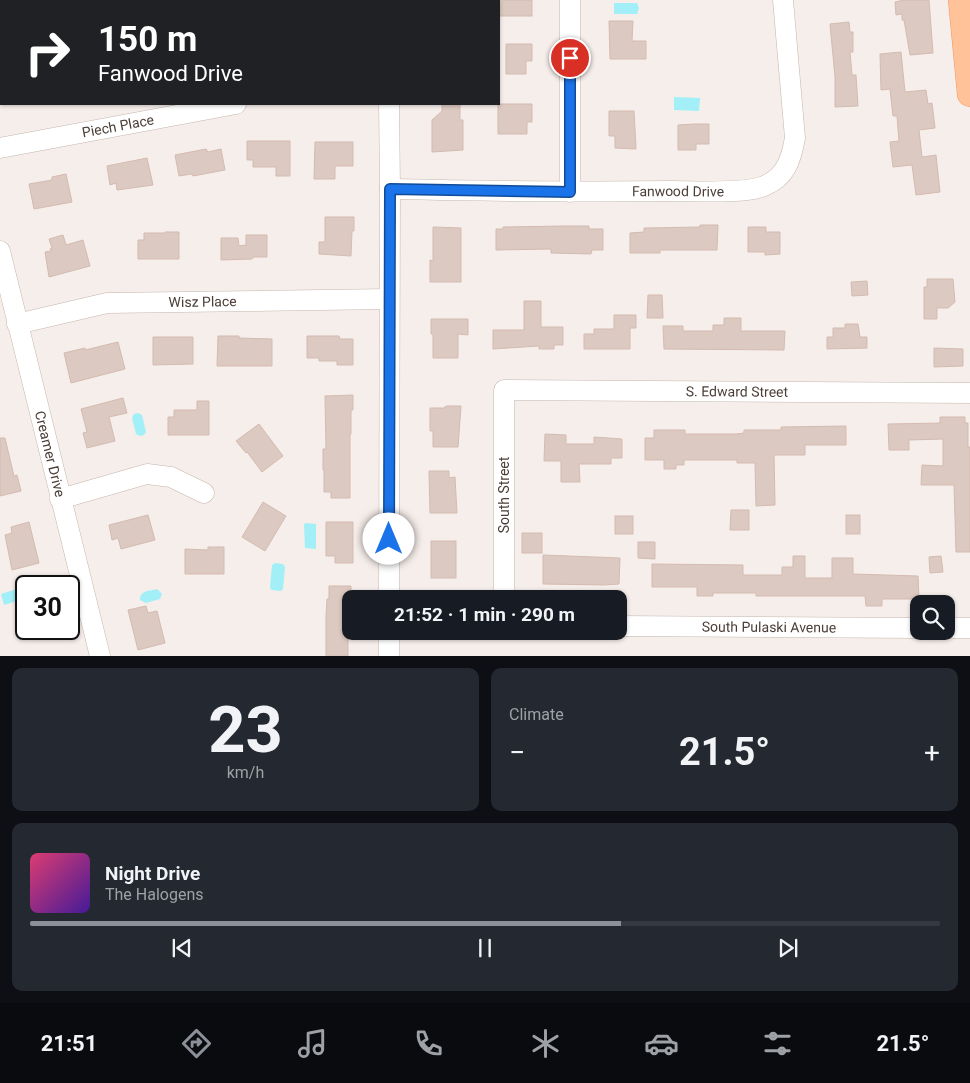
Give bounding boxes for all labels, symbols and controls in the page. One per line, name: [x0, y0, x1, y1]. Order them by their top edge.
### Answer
text: 150 m: [98, 19, 197, 60]
icon: right: [15, 20, 80, 85]
pin: [549, 37, 591, 79]
icon: arrive: [556, 44, 584, 72]
text: Fanwood Drive: [98, 61, 243, 86]
street label: Piech Place: [81, 111, 155, 141]
street label: Fanwood Drive: [632, 183, 724, 200]
street label: Wisz Place: [168, 293, 237, 310]
street label: S. Edward Street: [686, 383, 789, 400]
street label: Creamer Drive: [32, 409, 68, 499]
street label: South Street: [496, 456, 512, 533]
position arrow: [362, 512, 414, 564]
speed limit sign: 30: [15, 575, 80, 640]
map controls: [910, 595, 955, 640]
button: search: [910, 595, 955, 640]
text: 21:52 · 1 min · 290 m: [394, 603, 575, 626]
street label: South Pulaski Avenue: [702, 619, 836, 635]
text: 23: [208, 692, 283, 768]
text: Climate: [509, 705, 564, 724]
text: 21.5°: [679, 730, 770, 774]
text: −: [509, 736, 525, 769]
text: +: [924, 736, 940, 769]
text: km/h: [227, 763, 264, 782]
text: Night Drive: [105, 862, 200, 885]
text: The Halogens: [105, 885, 204, 904]
icon: previous: [168, 934, 196, 962]
icon: pause: [471, 934, 499, 962]
icon: next: [774, 934, 802, 962]
icon: directions: [179, 1026, 214, 1061]
icon: music: [295, 1026, 330, 1061]
icon: phone: [411, 1026, 446, 1061]
icon: climate: [528, 1026, 563, 1061]
icon: car: [644, 1026, 679, 1061]
icon: filters: [760, 1026, 795, 1061]
text: 21:51: [41, 1031, 97, 1056]
text: 21.5°: [876, 1031, 929, 1056]

